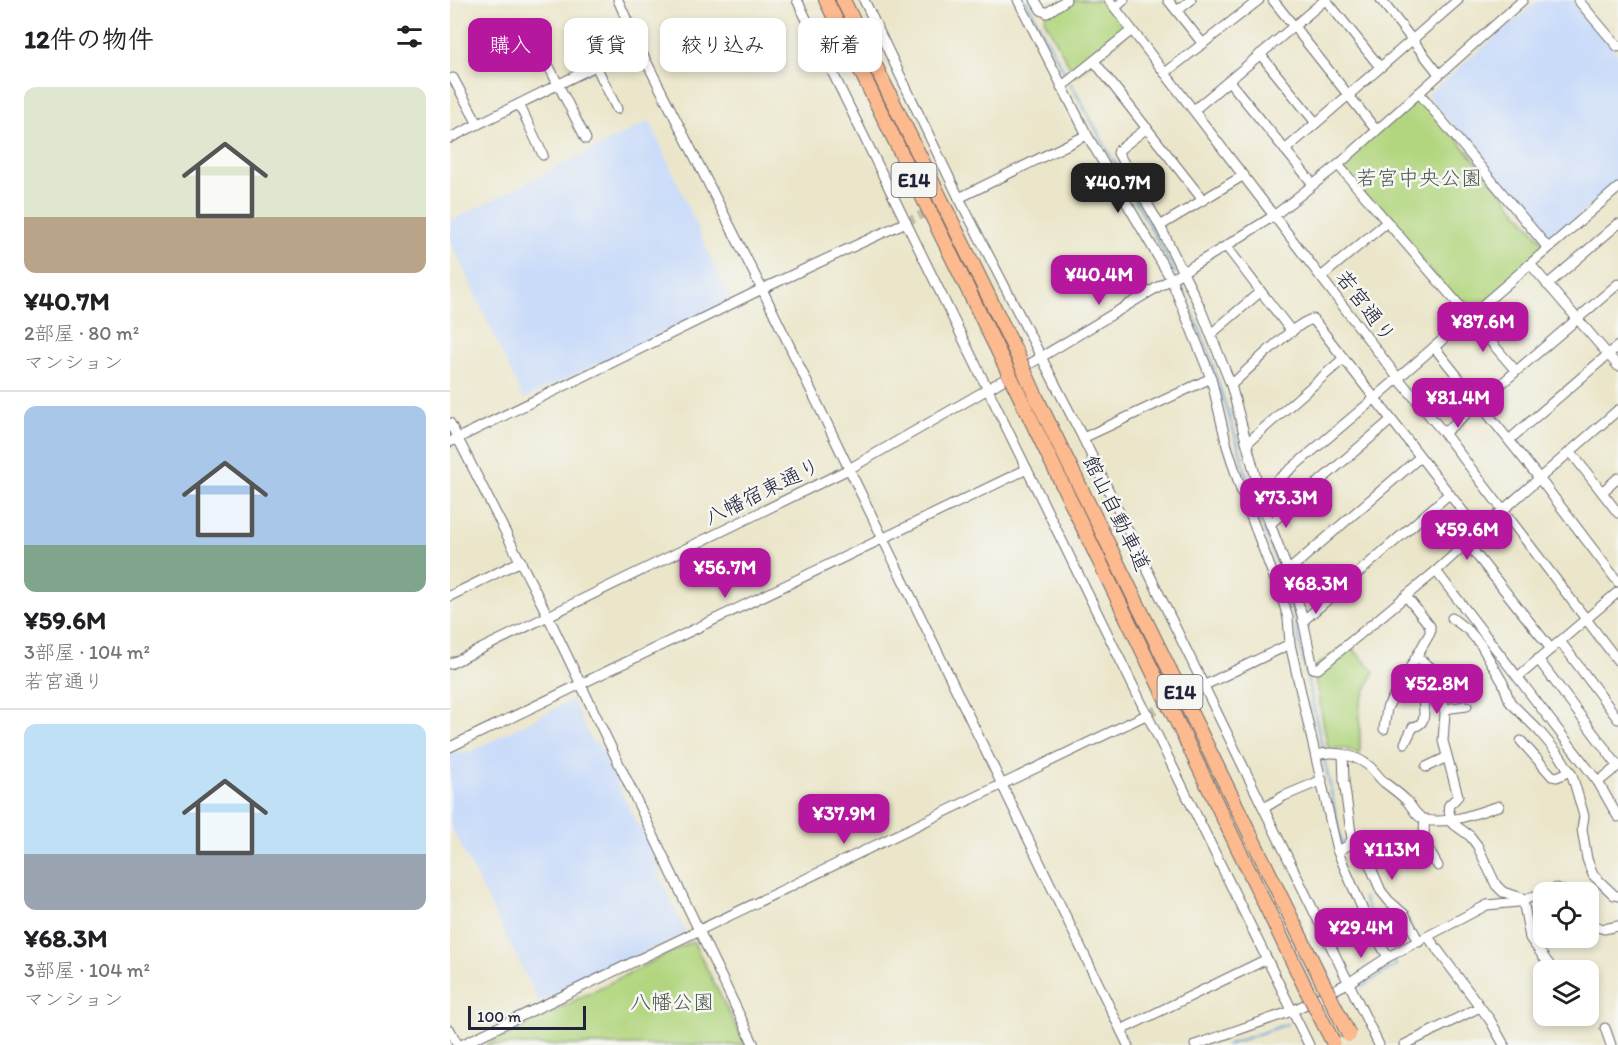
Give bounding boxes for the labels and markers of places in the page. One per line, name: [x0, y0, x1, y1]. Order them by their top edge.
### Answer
pin: ¥40.7M: [1069, 163, 1167, 214]
pin: ¥40.4M: [1050, 255, 1148, 306]
pin: ¥87.6M: [1434, 302, 1532, 353]
pin: ¥81.4M: [1409, 378, 1507, 429]
pin: ¥73.3M: [1237, 478, 1335, 529]
pin: ¥59.6M: [1418, 510, 1516, 561]
pin: ¥56.7M: [676, 548, 774, 599]
pin: ¥68.3M: [1267, 564, 1365, 615]
pin: ¥52.8M: [1388, 664, 1486, 715]
pin: ¥37.9M: [795, 794, 893, 845]
pin: ¥113M: [1350, 830, 1434, 881]
pin: ¥29.4M: [1312, 908, 1410, 959]

